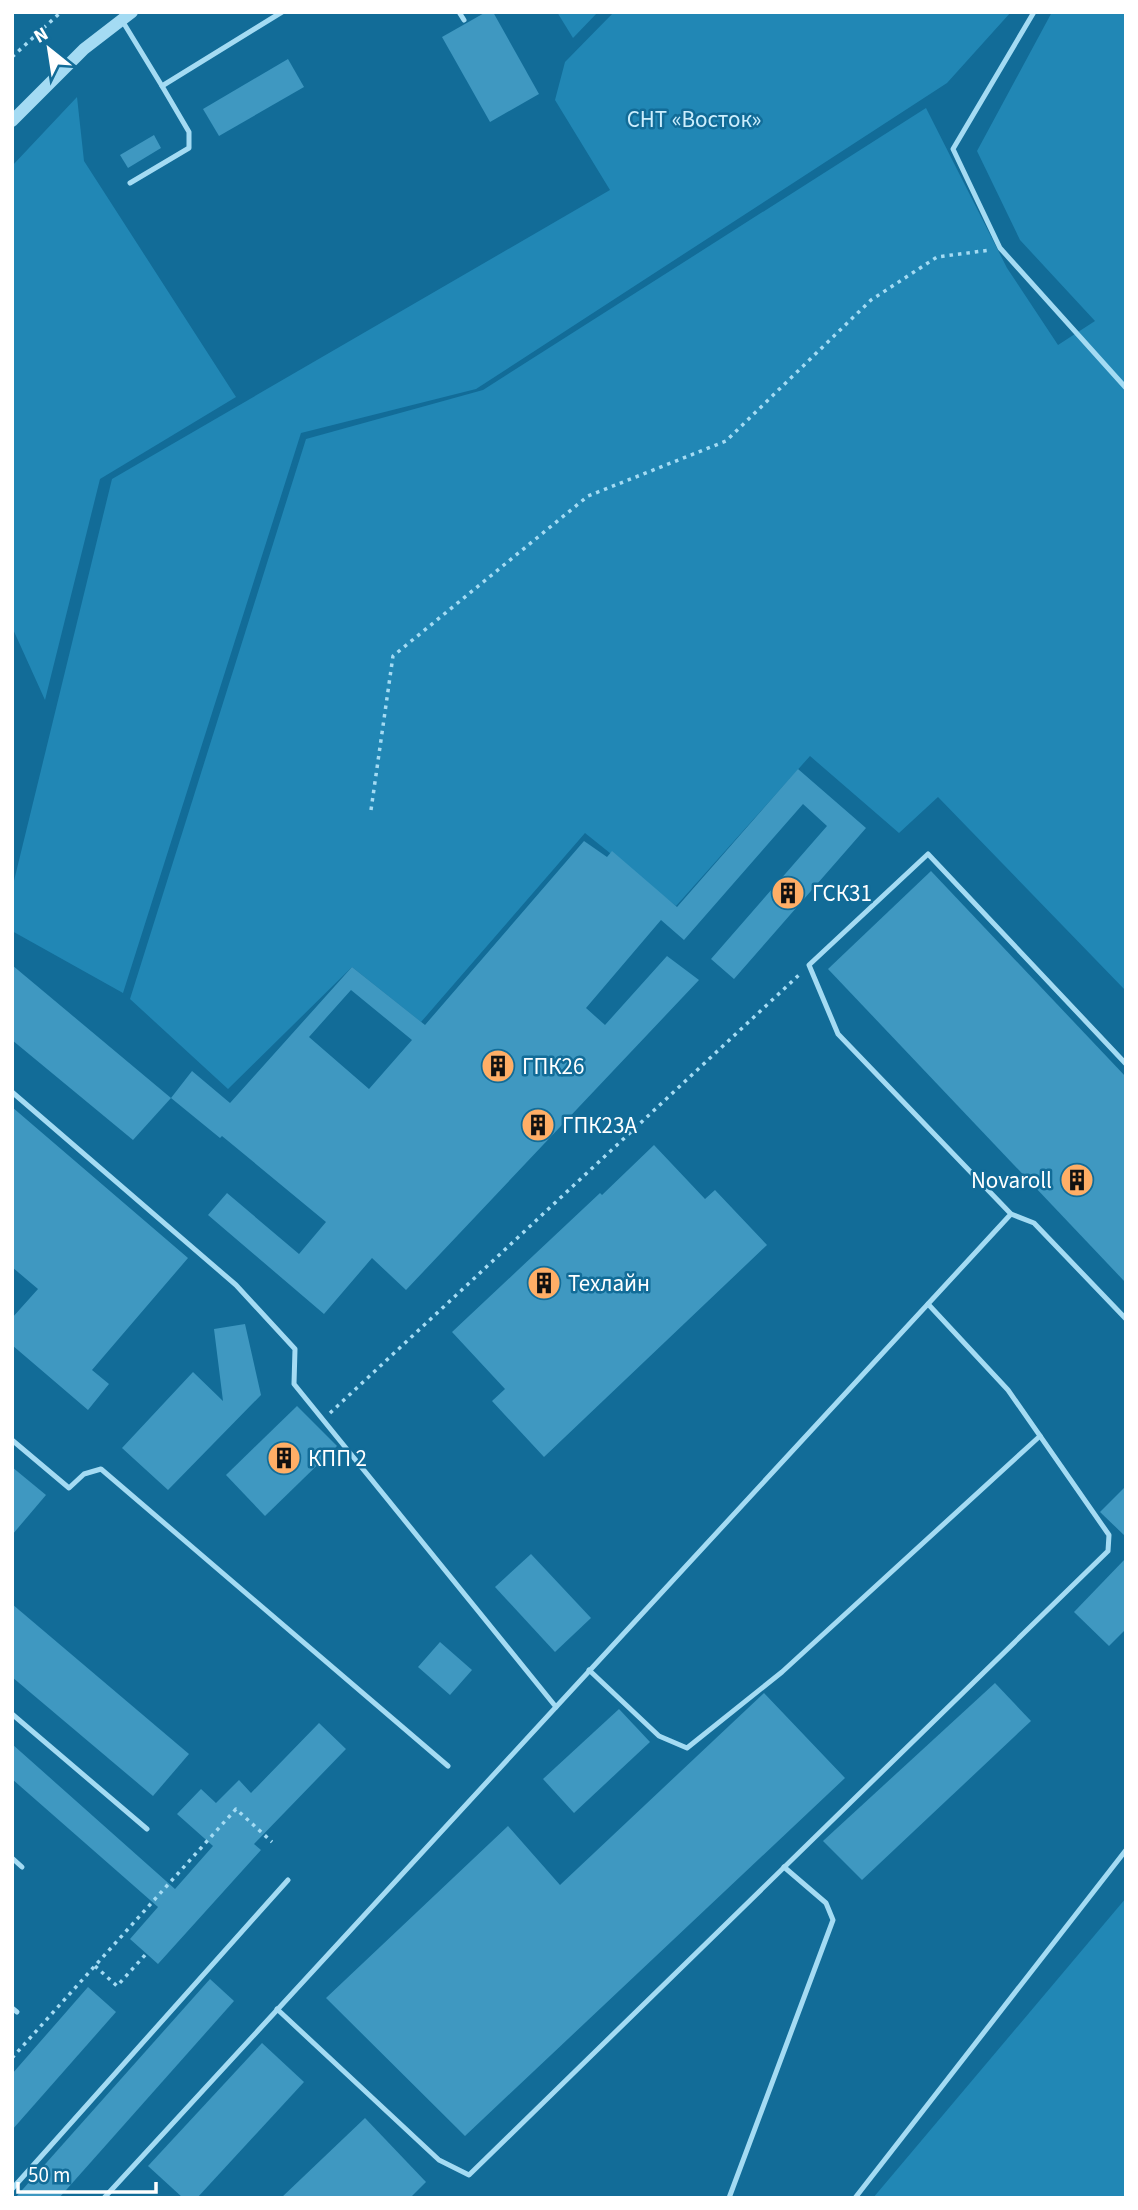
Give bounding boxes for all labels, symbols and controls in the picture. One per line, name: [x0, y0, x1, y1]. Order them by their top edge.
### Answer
north arrow: [14, 14, 84, 84]
text: N: [29, 21, 53, 50]
park label: СНТ «Восток»: [627, 103, 761, 136]
building icon: ГСК31: [769, 874, 807, 912]
place label: ГСК31: [812, 877, 872, 910]
building icon: ГПК26: [479, 1047, 517, 1085]
place label: ГПК26: [522, 1050, 584, 1083]
building icon: ГПК23А: [519, 1106, 557, 1144]
place label: ГПК23А: [562, 1109, 637, 1142]
building icon: Novaroll: [1058, 1161, 1096, 1199]
place label: Novaroll: [971, 1164, 1052, 1197]
building icon: Техлайн: [525, 1264, 563, 1302]
place label: Техлайн: [568, 1267, 650, 1300]
building icon: КПП 2: [265, 1439, 303, 1477]
place label: КПП 2: [308, 1442, 367, 1475]
scale bar: [18, 2150, 156, 2194]
text: 50 m: [28, 2160, 70, 2190]

